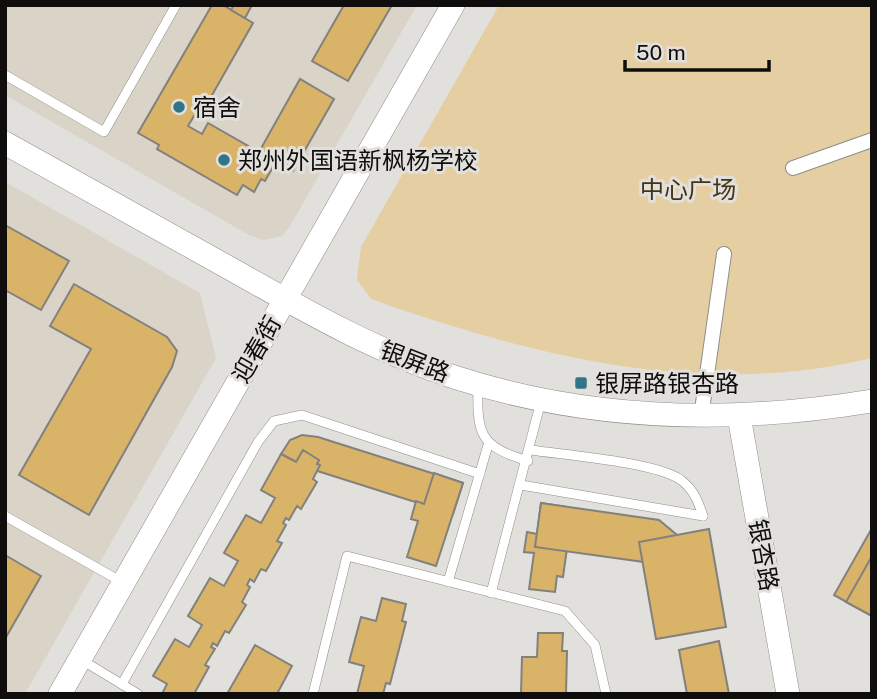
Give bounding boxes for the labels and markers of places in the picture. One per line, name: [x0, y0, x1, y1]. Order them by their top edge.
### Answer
place label: 宿舍: [193, 93, 241, 121]
marker: 宿舍: [171, 99, 187, 115]
place label: 郑州外国语新枫杨学校: [238, 146, 478, 174]
marker: 郑州外国语新枫杨学校: [216, 152, 232, 168]
place label: 银屏路银杏路: [595, 369, 739, 397]
marker: 银屏路银杏路: [573, 375, 589, 391]

